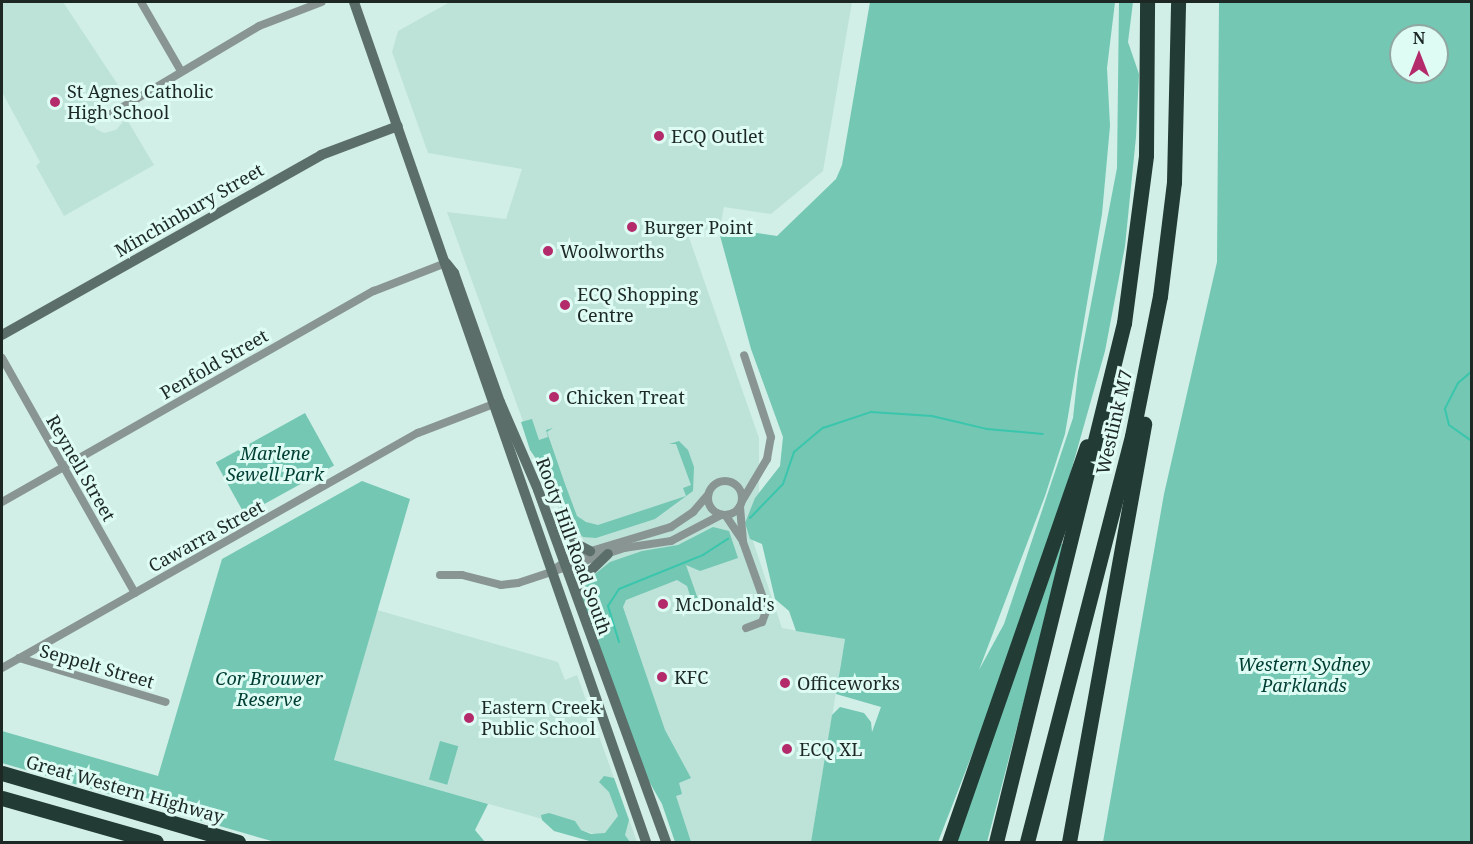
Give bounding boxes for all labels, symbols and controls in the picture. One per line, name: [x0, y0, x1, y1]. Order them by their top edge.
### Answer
north arrow: [1389, 24, 1449, 84]
text: N: [1413, 27, 1425, 49]
place label: St Agnes Catholic High School: [67, 81, 213, 124]
marker: St Agnes Catholic High School: [48, 95, 62, 109]
place label: ECQ Outlet: [671, 125, 764, 147]
marker: ECQ Outlet: [652, 129, 666, 143]
street label: Minchinbury Street: [111, 159, 267, 261]
place label: Burger Point: [644, 216, 753, 238]
marker: Burger Point: [625, 220, 639, 234]
place label: Woolworths: [560, 240, 664, 262]
marker: Woolworths: [541, 244, 555, 258]
place label: ECQ Shopping Centre: [577, 284, 698, 326]
marker: ECQ Shopping Centre: [558, 298, 572, 312]
street label: Penfold Street: [156, 324, 272, 404]
street label: Westlink M7: [1091, 367, 1137, 477]
place label: Chicken Treat: [566, 386, 685, 408]
marker: Chicken Treat: [547, 390, 561, 404]
street label: Reynell Street: [42, 411, 120, 525]
park label: Marlene Sewell Park: [226, 443, 324, 486]
street label: Rooty Hill Road South: [532, 454, 616, 638]
street label: Cawarra Street: [145, 495, 267, 577]
place label: McDonald's: [675, 593, 775, 615]
marker: McDonald's: [656, 597, 670, 611]
street label: Seppelt Street: [37, 639, 157, 693]
park label: Western Sydney Parklands: [1238, 654, 1370, 696]
place label: KFC: [674, 666, 708, 688]
park label: Cor Brouwer Reserve: [215, 668, 323, 710]
marker: KFC: [655, 670, 669, 684]
place label: Officeworks: [797, 672, 900, 694]
marker: Officeworks: [778, 676, 792, 690]
place label: Eastern Creek Public School: [481, 697, 601, 740]
marker: Eastern Creek Public School: [462, 711, 476, 725]
place label: ECQ XL: [799, 738, 862, 760]
marker: ECQ XL: [780, 742, 794, 756]
street label: Great Western Highway: [24, 750, 226, 828]

